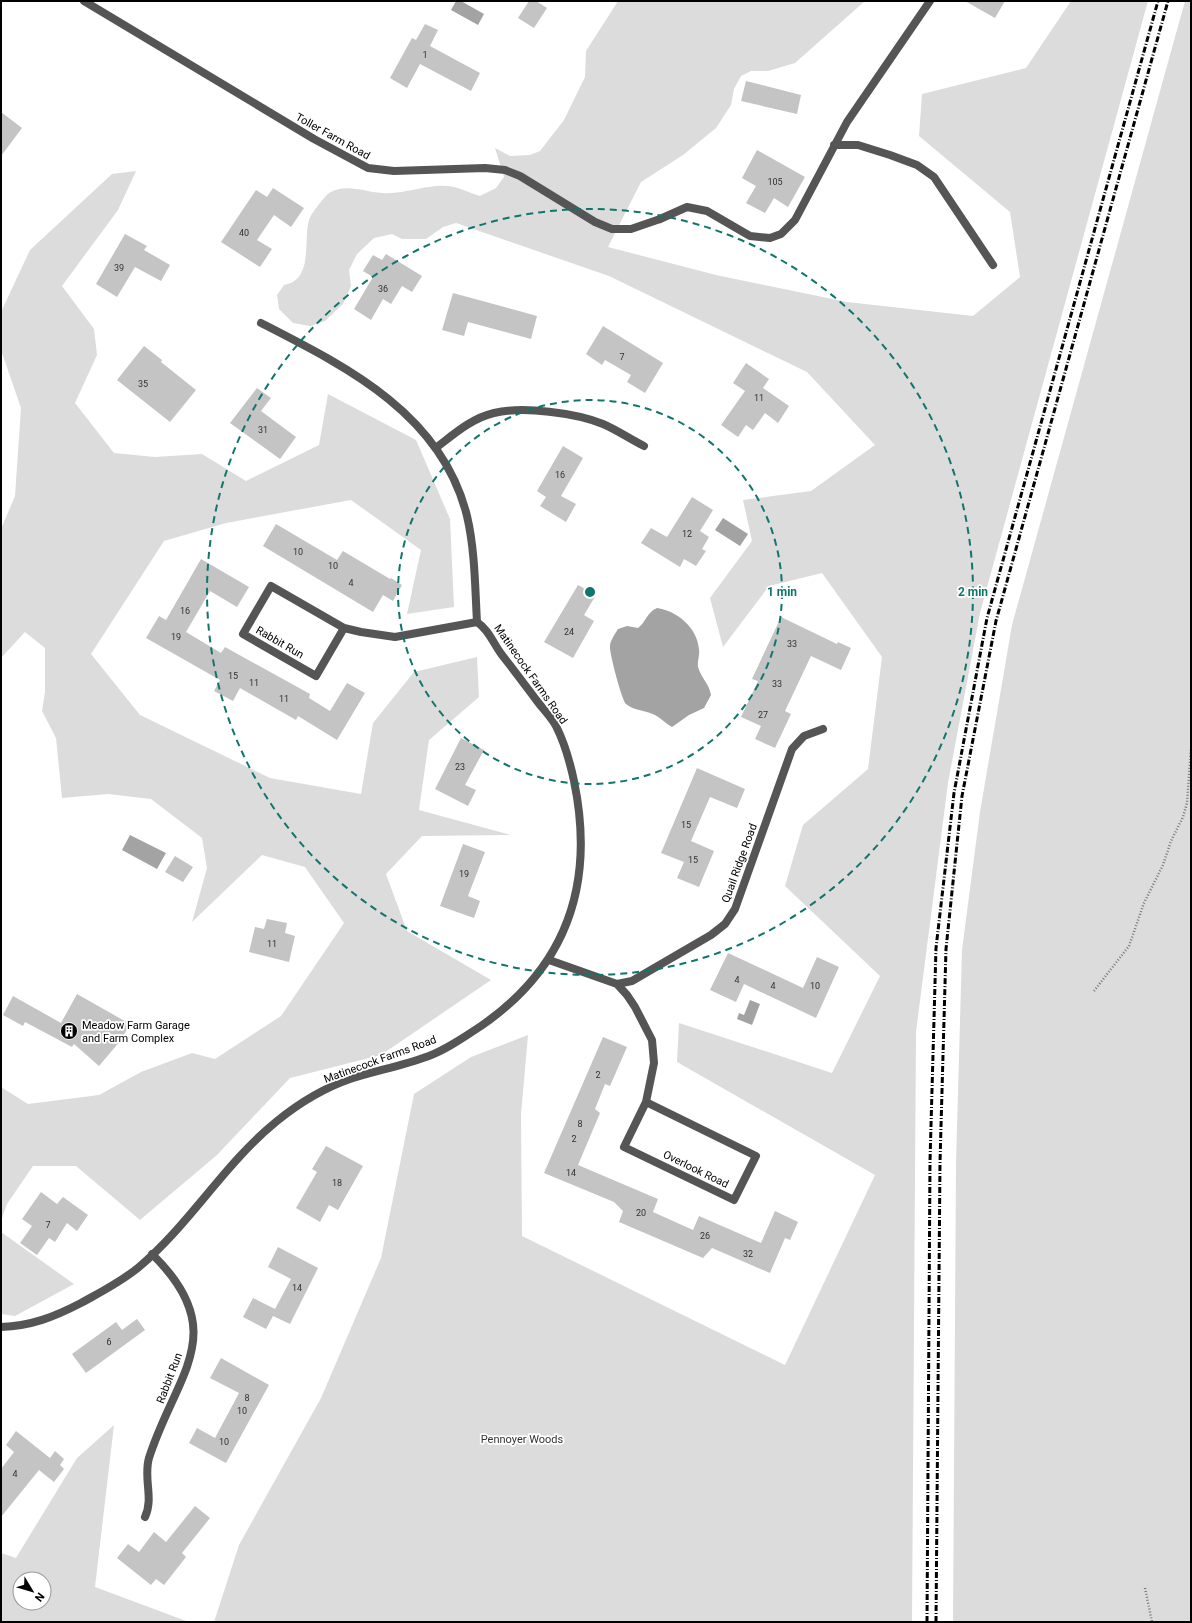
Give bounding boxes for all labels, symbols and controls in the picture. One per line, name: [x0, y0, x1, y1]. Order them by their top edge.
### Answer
house number: 1: [422, 50, 428, 60]
street label: Toller Farm Road: [293, 111, 372, 162]
house number: 105: [767, 177, 783, 187]
house number: 40: [239, 228, 249, 238]
house number: 39: [114, 263, 124, 273]
house number: 36: [378, 284, 388, 294]
house number: 7: [619, 352, 625, 362]
house number: 35: [138, 379, 148, 389]
house number: 11: [754, 393, 764, 403]
house number: 31: [258, 425, 268, 435]
house number: 16: [555, 470, 565, 480]
house number: 12: [682, 529, 692, 539]
house number: 10: [293, 547, 303, 557]
house number: 10: [328, 561, 338, 571]
house number: 4: [348, 578, 354, 588]
centre of rings: [583, 585, 597, 599]
text: 1 min: [767, 585, 797, 599]
text: 2 min: [958, 585, 988, 599]
house number: 16: [180, 606, 190, 616]
street label: Matinecock Farms Road: [491, 622, 570, 727]
street label: Rabbit Run: [254, 624, 306, 661]
house number: 24: [564, 627, 574, 637]
house number: 19: [171, 632, 181, 642]
house number: 33: [787, 639, 797, 649]
house number: 15: [228, 671, 238, 681]
house number: 11: [249, 678, 259, 688]
house number: 33: [772, 679, 782, 689]
house number: 11: [279, 694, 289, 704]
house number: 27: [758, 710, 768, 720]
house number: 23: [455, 762, 465, 772]
house number: 15: [681, 820, 691, 830]
street label: Quail Ridge Road: [719, 822, 760, 905]
house number: 15: [688, 855, 698, 865]
house number: 19: [459, 869, 469, 879]
house number: 11: [267, 939, 277, 949]
house number: 4: [734, 975, 740, 985]
house number: 4: [770, 981, 776, 991]
house number: 10: [810, 981, 820, 991]
place label: Meadow Farm Garage and Farm Complex: [82, 1019, 190, 1045]
building icon: Meadow Farm Garage and Farm Complex: [59, 1021, 79, 1041]
street label: Matinecock Farms Road: [322, 1033, 438, 1086]
house number: 2: [595, 1070, 601, 1080]
house number: 8: [577, 1119, 583, 1129]
house number: 2: [571, 1134, 577, 1144]
street label: Overlook Road: [661, 1148, 731, 1191]
house number: 14: [566, 1168, 576, 1178]
house number: 18: [332, 1178, 342, 1188]
house number: 20: [636, 1208, 646, 1218]
house number: 7: [45, 1220, 51, 1230]
house number: 26: [700, 1231, 710, 1241]
house number: 32: [743, 1249, 753, 1259]
house number: 14: [292, 1283, 302, 1293]
house number: 6: [106, 1337, 112, 1347]
street label: Rabbit Run: [154, 1351, 185, 1405]
house number: 8: [244, 1393, 250, 1403]
house number: 10: [237, 1406, 247, 1416]
park label: Pennoyer Woods: [481, 1433, 564, 1446]
house number: 10: [219, 1437, 229, 1447]
house number: 4: [12, 1469, 18, 1479]
north arrow: [12, 1571, 52, 1611]
text: N: [32, 1590, 47, 1604]

